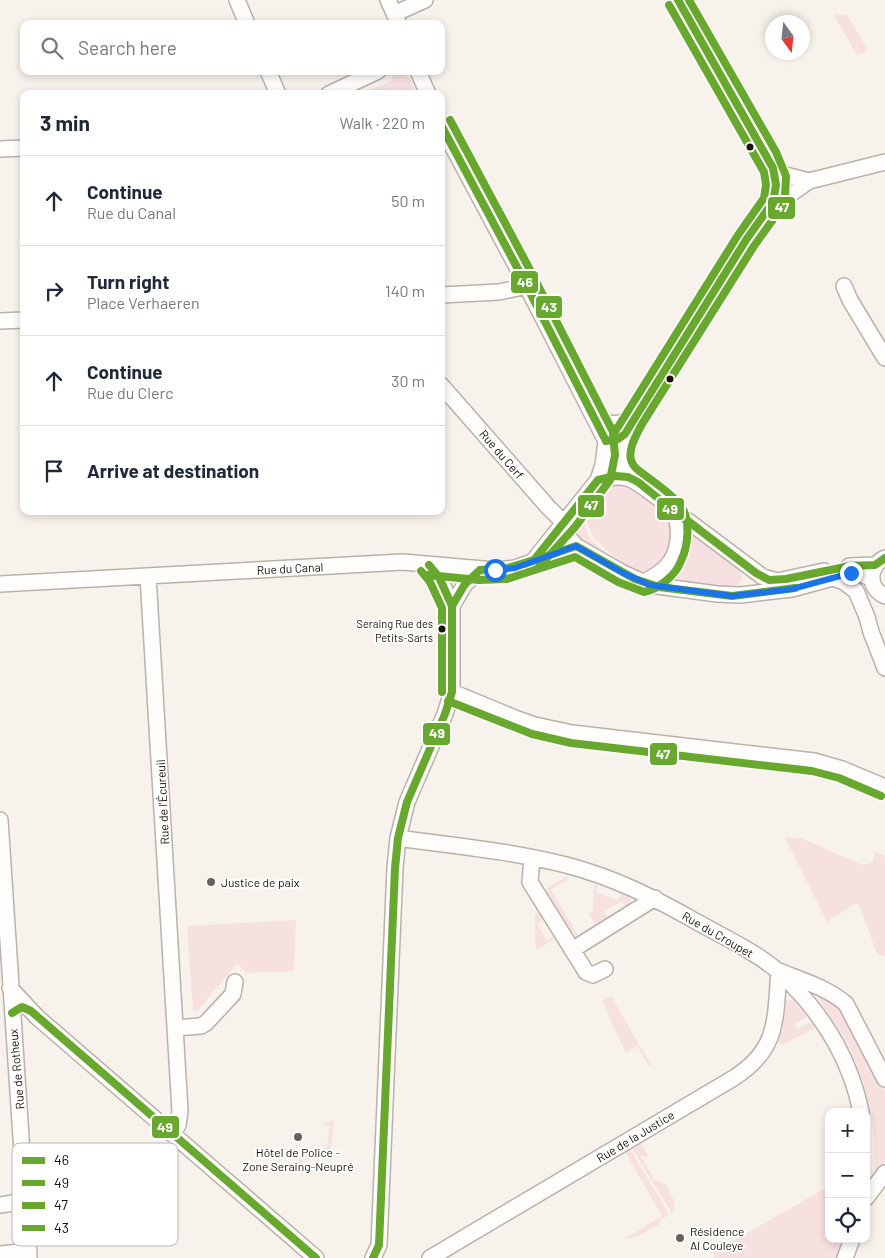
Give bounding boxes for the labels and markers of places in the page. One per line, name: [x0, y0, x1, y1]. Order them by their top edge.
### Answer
unlabelled marker: [745, 142, 755, 152]
unlabelled marker: [665, 374, 675, 384]
place label: Seraing Rue des Petits-Sarts: [357, 617, 433, 644]
marker: Seraing Rue des Petits-Sarts: [437, 624, 447, 634]
place label: Justice de paix: [221, 875, 300, 889]
marker: Justice de paix: [205, 876, 217, 888]
marker: Hôtel de Police - Zone Seraing-Neupré: [292, 1131, 304, 1143]
place label: Hôtel de Police - Zone Seraing-Neupré: [242, 1145, 354, 1173]
place label: Résidence Al Couleye: [690, 1224, 744, 1252]
marker: Résidence Al Couleye: [674, 1232, 686, 1244]

